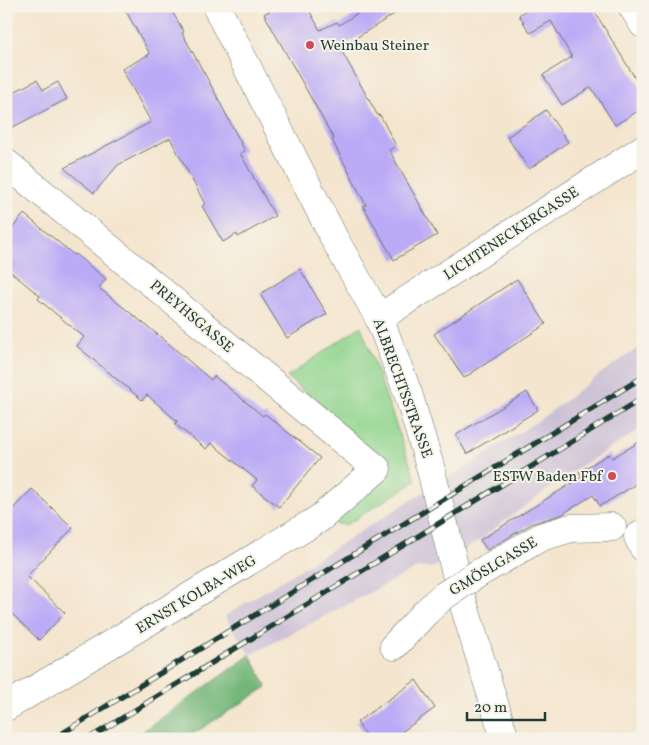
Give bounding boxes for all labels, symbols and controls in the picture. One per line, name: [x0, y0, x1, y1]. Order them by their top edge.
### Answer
place label: Weinbau Steiner: [320, 36, 429, 57]
marker: Weinbau Steiner: [304, 39, 316, 51]
street label: LICHTENECKERGASSE: [440, 182, 584, 286]
street label: PREYHSGASSE: [145, 276, 237, 358]
street label: ALBRECHTSSTRASSE: [367, 316, 437, 461]
place label: ESTW Baden Fbf: [493, 467, 604, 488]
marker: ESTW Baden Fbf: [606, 470, 618, 482]
street label: GMÖSLGASSE: [446, 533, 542, 602]
street label: ERNST KOLBA-WEG: [132, 551, 261, 640]
scale bar: [467, 690, 544, 722]
text: 20 m: [474, 698, 507, 719]

